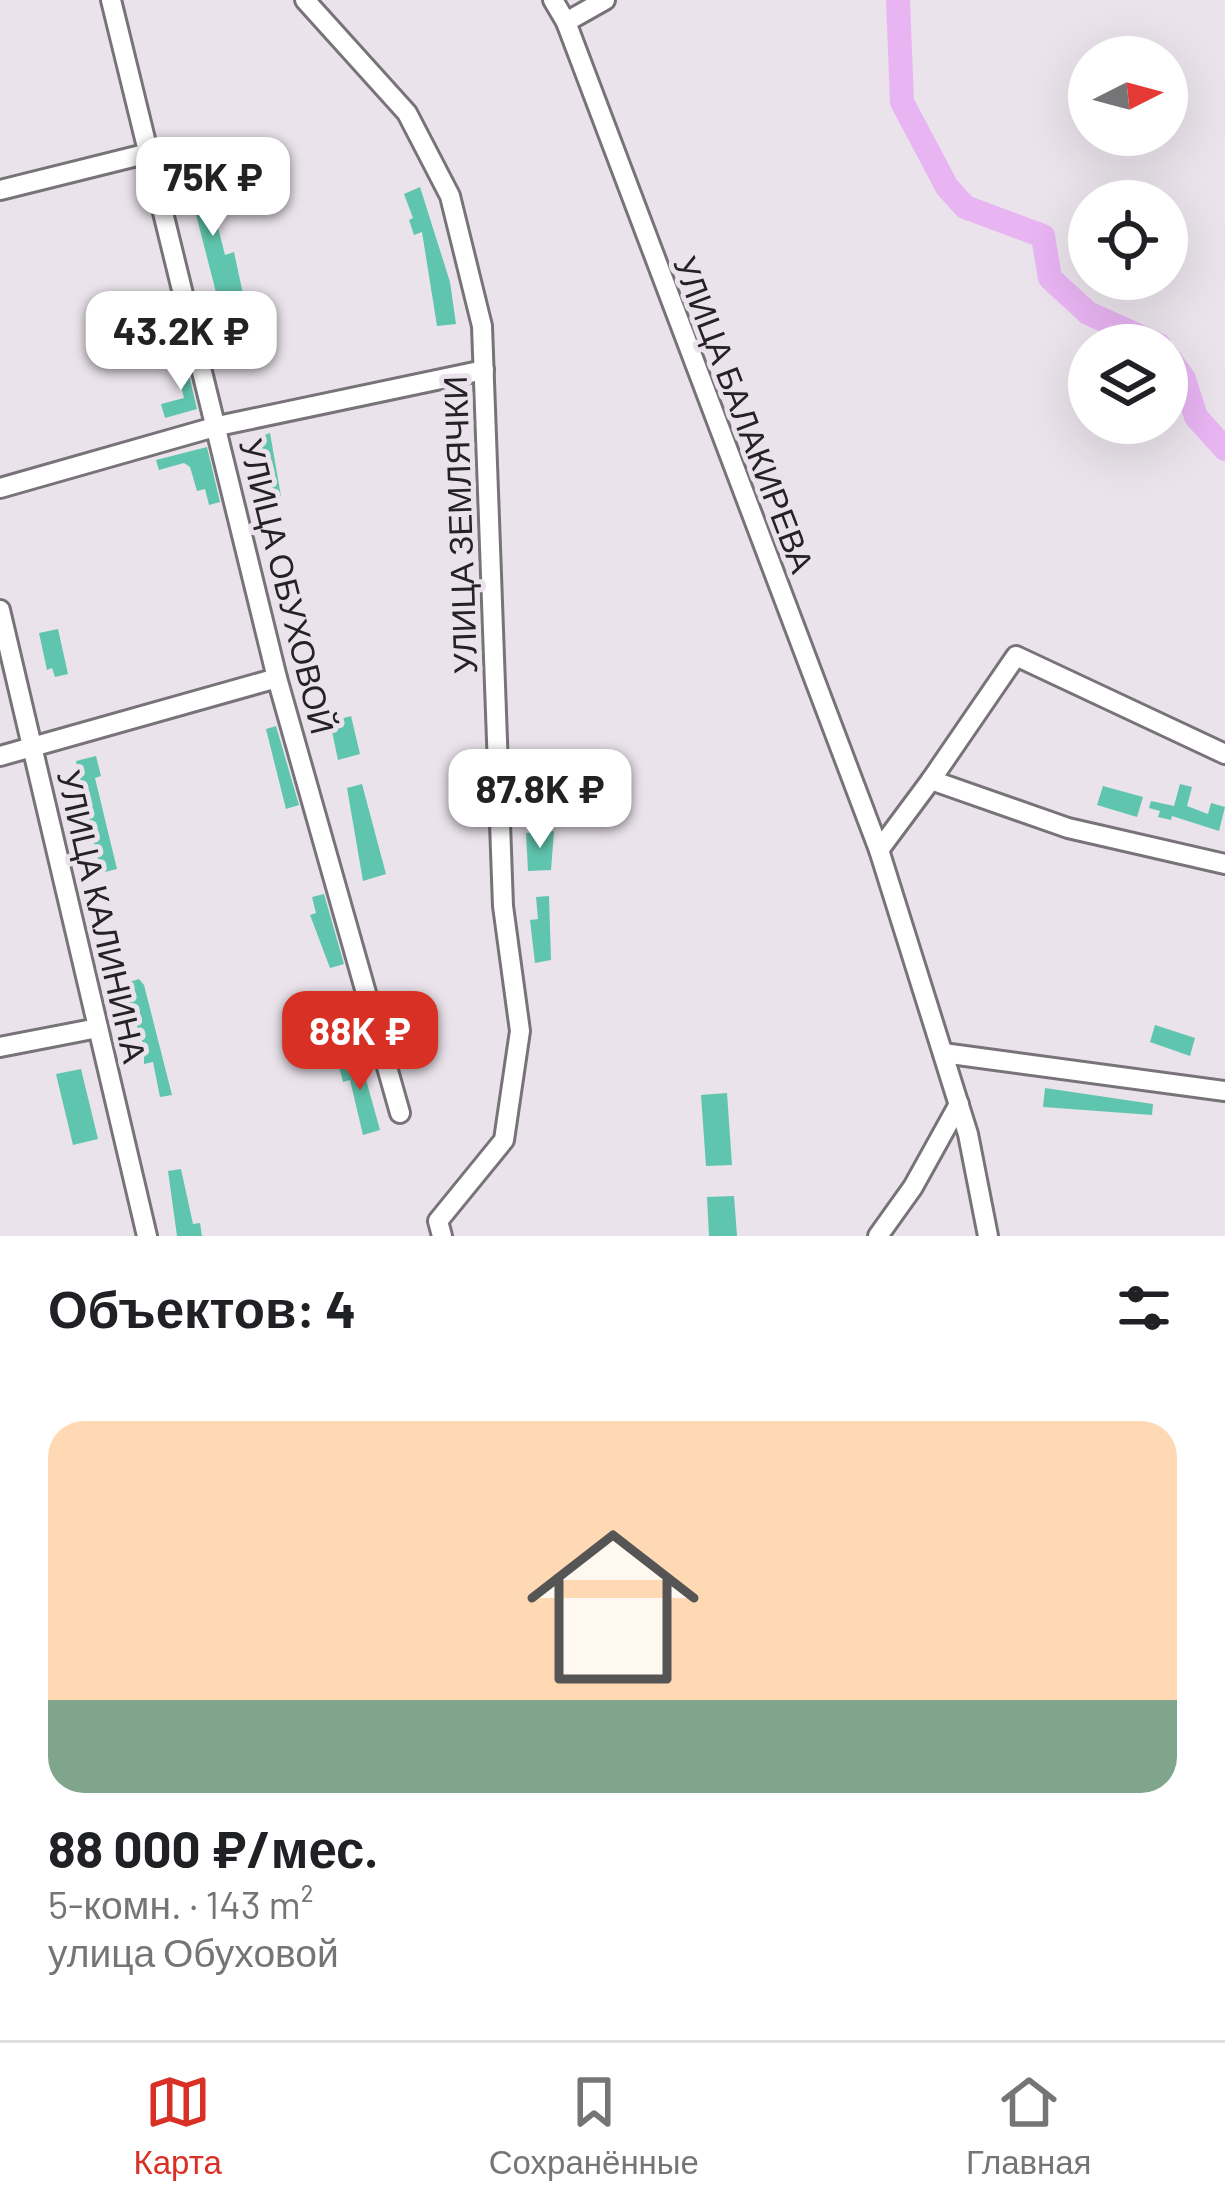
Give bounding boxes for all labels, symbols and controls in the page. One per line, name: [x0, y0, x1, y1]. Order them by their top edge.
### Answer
north arrow: [1068, 36, 1188, 156]
map controls: [1068, 36, 1188, 444]
pin: 75K ₽: [129, 137, 297, 239]
text: 75K ₽: [163, 152, 263, 199]
button: locate: [1068, 180, 1188, 300]
street label: УЛИЦА БАЛАКИРЕВА: [666, 250, 824, 578]
pin: 43.2K ₽: [70, 291, 292, 393]
text: 43.2K ₽: [113, 306, 249, 353]
button: layers: [1068, 324, 1188, 444]
street label: УЛИЦА ЗЕМЛЯЧКИ: [434, 375, 484, 675]
street label: УЛИЦА ОБУХОВОЙ: [232, 434, 344, 738]
pin: 87.8K ₽: [429, 749, 651, 851]
text: 87.8K ₽: [475, 764, 605, 811]
street label: УЛИЦА КАЛИНИНА: [50, 766, 156, 1066]
pin: 88K ₽: [276, 991, 444, 1093]
text: 88K ₽: [309, 1006, 411, 1053]
icon: filters: [1111, 1275, 1177, 1341]
text: Объектов: 4: [48, 1277, 356, 1338]
icon: home: [505, 1499, 721, 1715]
text: 88 000 ₽/мес.: [48, 1817, 378, 1878]
text: 5-комн. · 143 m²: [48, 1880, 314, 1927]
text: улица Обуховой: [48, 1928, 339, 1975]
tab: Карта: [133, 2069, 222, 2182]
tab: Сохранённые: [489, 2069, 699, 2182]
tab: Главная: [966, 2069, 1092, 2182]

